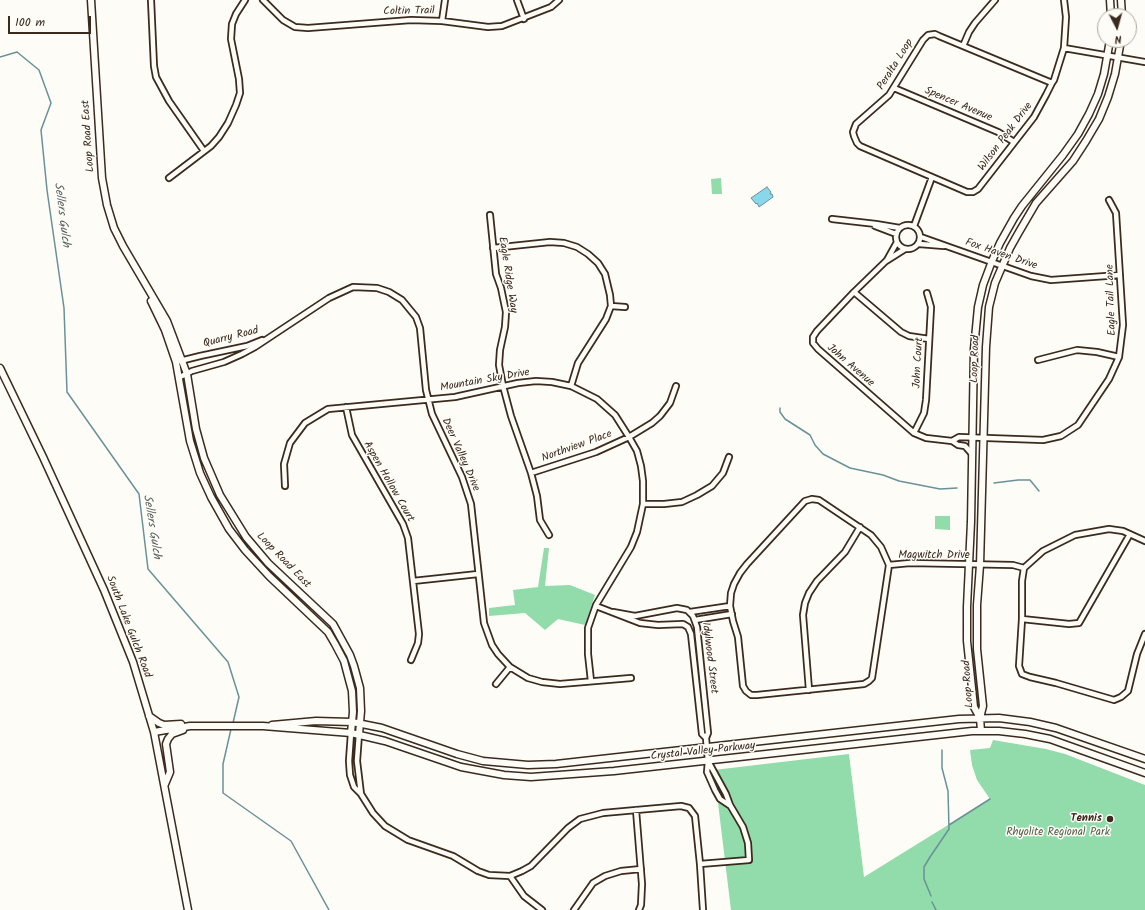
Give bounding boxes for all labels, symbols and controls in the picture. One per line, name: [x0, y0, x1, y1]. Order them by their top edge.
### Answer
street label: Coltin Trail: [383, 5, 435, 19]
scale bar: [10, 8, 93, 34]
north arrow: [1097, 8, 1137, 48]
text: 100 m: [15, 13, 45, 32]
text: N: [1114, 30, 1123, 48]
street label: Peralta Loop: [875, 37, 917, 93]
street label: Spencer Avenue: [922, 85, 994, 125]
street label: Loop Road East: [80, 99, 98, 173]
street label: Wilson Peak Drive: [976, 100, 1036, 174]
water label: Sellers Gulch: [50, 182, 72, 248]
street label: Eagle Ridge Way: [494, 236, 520, 314]
street label: Fox Haven Drive: [963, 237, 1039, 273]
street label: Eagle Tail Lane: [1104, 264, 1120, 336]
street label: Quarry Road: [202, 325, 260, 351]
street label: Loop Road: [969, 335, 983, 383]
street label: John Court: [911, 337, 927, 389]
street label: John Avenue: [824, 342, 876, 390]
street label: Mountain Sky Drive: [439, 367, 531, 395]
street label: Deer Valley Drive: [438, 416, 482, 494]
street label: Northview Place: [540, 428, 614, 466]
street label: Aspen Hollow Court: [359, 439, 417, 525]
water label: Sellers Gulch: [139, 494, 163, 560]
street label: Loop Road East: [253, 530, 313, 592]
street label: Magwitch Drive: [898, 549, 970, 563]
street label: South Lake Gulch Road: [102, 574, 154, 680]
street label: Idylwood Street: [698, 622, 720, 694]
street label: Loop Road: [961, 660, 977, 708]
street label: Crystal Valley Parkway: [650, 740, 756, 764]
place label: Tennis: [1070, 812, 1102, 826]
marker: Tennis: [1105, 814, 1115, 824]
park label: Rhyolite Regional Park: [1006, 826, 1110, 840]

